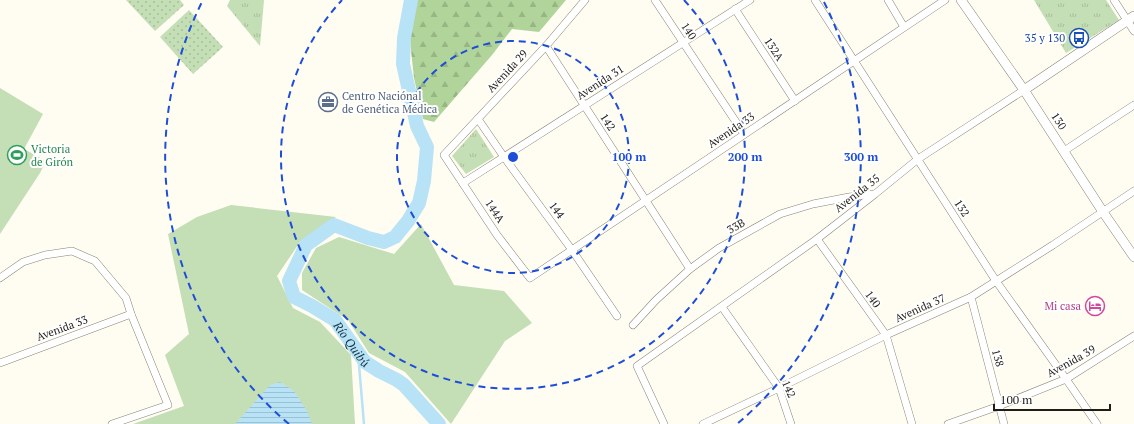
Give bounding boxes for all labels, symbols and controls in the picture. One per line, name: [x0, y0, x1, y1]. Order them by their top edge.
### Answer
street label: 140: [678, 20, 700, 42]
bus stop icon: 35 y 130: [1068, 27, 1090, 49]
place label: 35 y 130: [1025, 31, 1065, 45]
street label: 132A: [761, 35, 787, 64]
street label: Avenida 29: [484, 47, 530, 95]
street label: Avenida 31: [574, 62, 626, 102]
place label: Centro Naciónal de Genética Médica: [342, 89, 438, 116]
office icon: Centro Naciónal de Genética Médica: [317, 91, 339, 113]
street label: Avenida 33: [705, 109, 757, 151]
street label: 130: [1048, 110, 1070, 132]
street label: 142: [597, 111, 619, 133]
place label: Victoria de Girón: [31, 142, 73, 169]
sports icon: Victoria de Girón: [6, 144, 28, 166]
text: 100 m: [612, 149, 646, 164]
text: 200 m: [728, 149, 762, 164]
text: 300 m: [844, 149, 878, 164]
centre of rings: [506, 150, 520, 164]
street label: Avenida 35: [832, 171, 883, 215]
street label: 144A: [482, 197, 508, 226]
street label: 132: [951, 197, 973, 219]
street label: 144: [546, 199, 568, 221]
street label: 33B: [725, 215, 748, 237]
street label: 140: [862, 288, 884, 310]
street label: Avenida 37: [893, 291, 947, 325]
hotel icon: Mi casa: [1084, 295, 1106, 317]
place label: Mi casa: [1044, 299, 1081, 313]
street label: Avenida 33: [34, 312, 90, 344]
water label: Río Quibú: [330, 317, 372, 370]
street label: Avenida 39: [1044, 342, 1098, 380]
street label: 138: [989, 348, 1007, 368]
street label: 142: [779, 378, 799, 400]
scale bar: [994, 386, 1110, 412]
text: 100 m: [1000, 392, 1033, 407]

